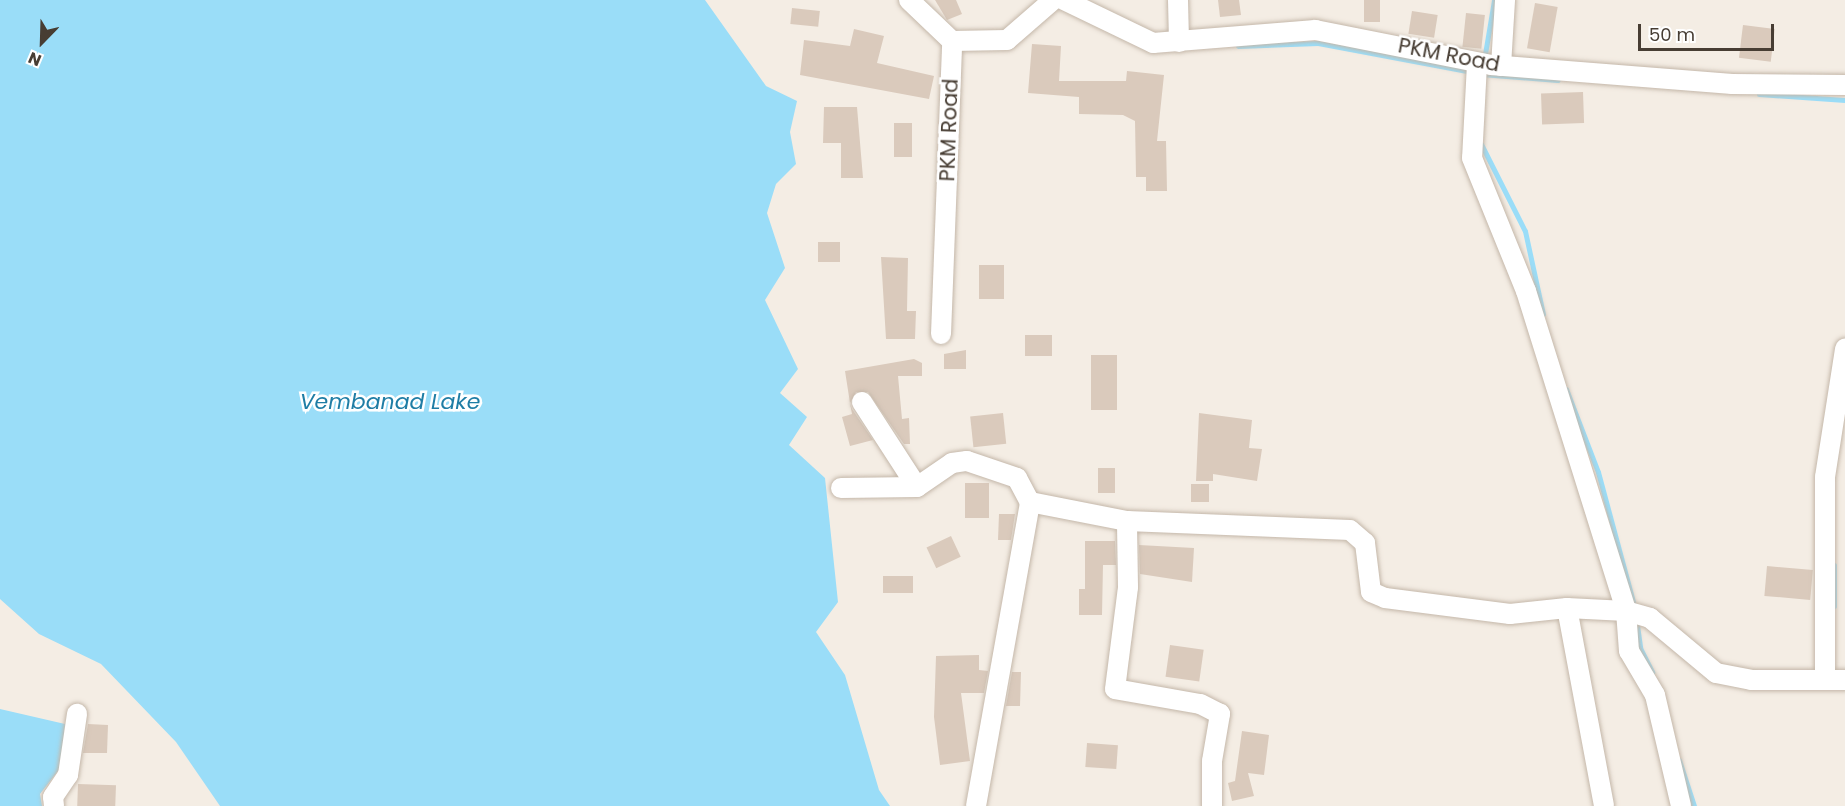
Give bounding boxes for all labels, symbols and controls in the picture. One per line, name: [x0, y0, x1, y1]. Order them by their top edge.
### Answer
north arrow: [12, 12, 72, 72]
scale bar: [1641, 12, 1778, 50]
text: 50 m: [1649, 22, 1695, 47]
street label: PKM Road: [1396, 33, 1502, 77]
text: N: [25, 46, 45, 72]
street label: PKM Road: [935, 78, 963, 182]
water label: Vembanad Lake: [300, 389, 480, 415]

